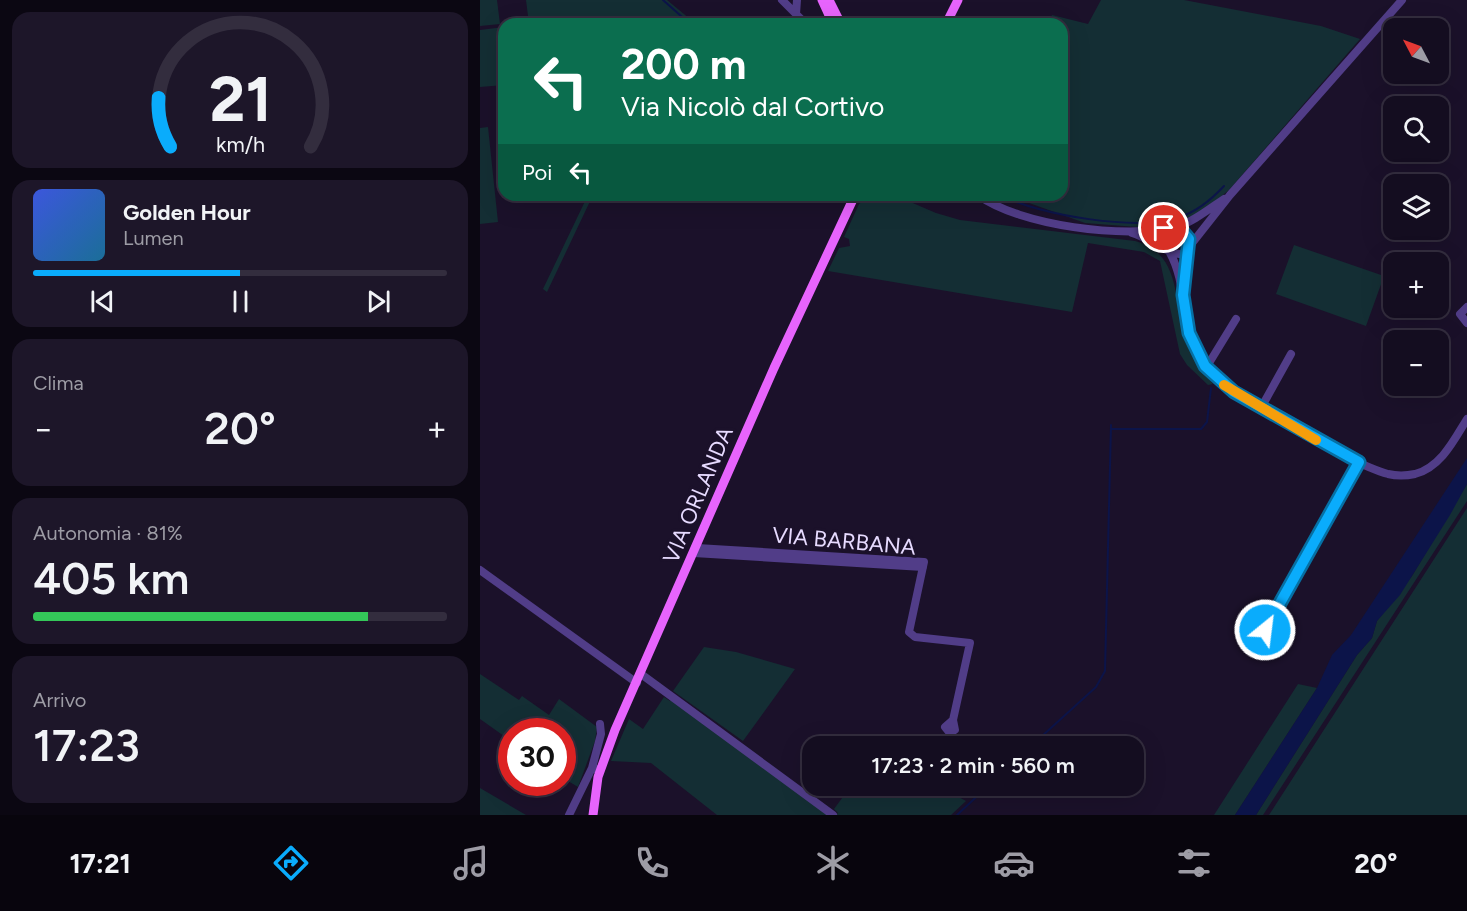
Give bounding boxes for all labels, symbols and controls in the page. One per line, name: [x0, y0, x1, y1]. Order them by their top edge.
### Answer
north arrow: [1383, 18, 1449, 84]
map controls: [1383, 18, 1449, 396]
text: 200 m: [621, 39, 746, 90]
icon: left: [522, 42, 600, 120]
text: 21: [209, 62, 271, 137]
text: Via Nicolò dal Cortivo: [621, 90, 884, 123]
button: search: [1383, 96, 1449, 162]
text: km/h: [216, 132, 264, 157]
icon: left: [564, 156, 597, 189]
text: Poi: [522, 159, 552, 186]
button: layers: [1383, 174, 1449, 240]
text: Golden Hour: [123, 199, 251, 226]
pin: [1138, 202, 1189, 253]
icon: arrive: [1147, 211, 1180, 244]
text: Lumen: [123, 226, 184, 250]
button: +: [1383, 252, 1449, 318]
icon: previous: [86, 285, 119, 318]
icon: pause: [224, 285, 257, 318]
icon: next: [362, 285, 395, 318]
button: −: [1383, 330, 1449, 396]
text: Clima: [33, 371, 84, 395]
text: 20°: [204, 401, 276, 455]
text: −: [33, 409, 54, 448]
text: +: [426, 409, 447, 448]
street label: VIA ORLANDA: [657, 423, 739, 567]
text: Autonomia · 81%: [33, 521, 183, 545]
street label: VIA BARBANA: [771, 521, 917, 561]
text: 405 km: [33, 551, 189, 605]
position arrow: [1233, 598, 1297, 662]
text: Arrivo: [33, 688, 86, 712]
text: 17:23: [33, 718, 140, 772]
speed limit sign: 30: [498, 718, 576, 796]
text: 17:23 · 2 min · 560 m: [871, 752, 1075, 779]
icon: directions: [270, 842, 312, 884]
icon: music: [450, 842, 492, 884]
icon: phone: [631, 842, 673, 884]
icon: climate: [812, 842, 854, 884]
icon: car: [993, 842, 1035, 884]
icon: filters: [1173, 842, 1215, 884]
text: 17:21: [69, 847, 131, 880]
text: 20°: [1354, 847, 1398, 880]

